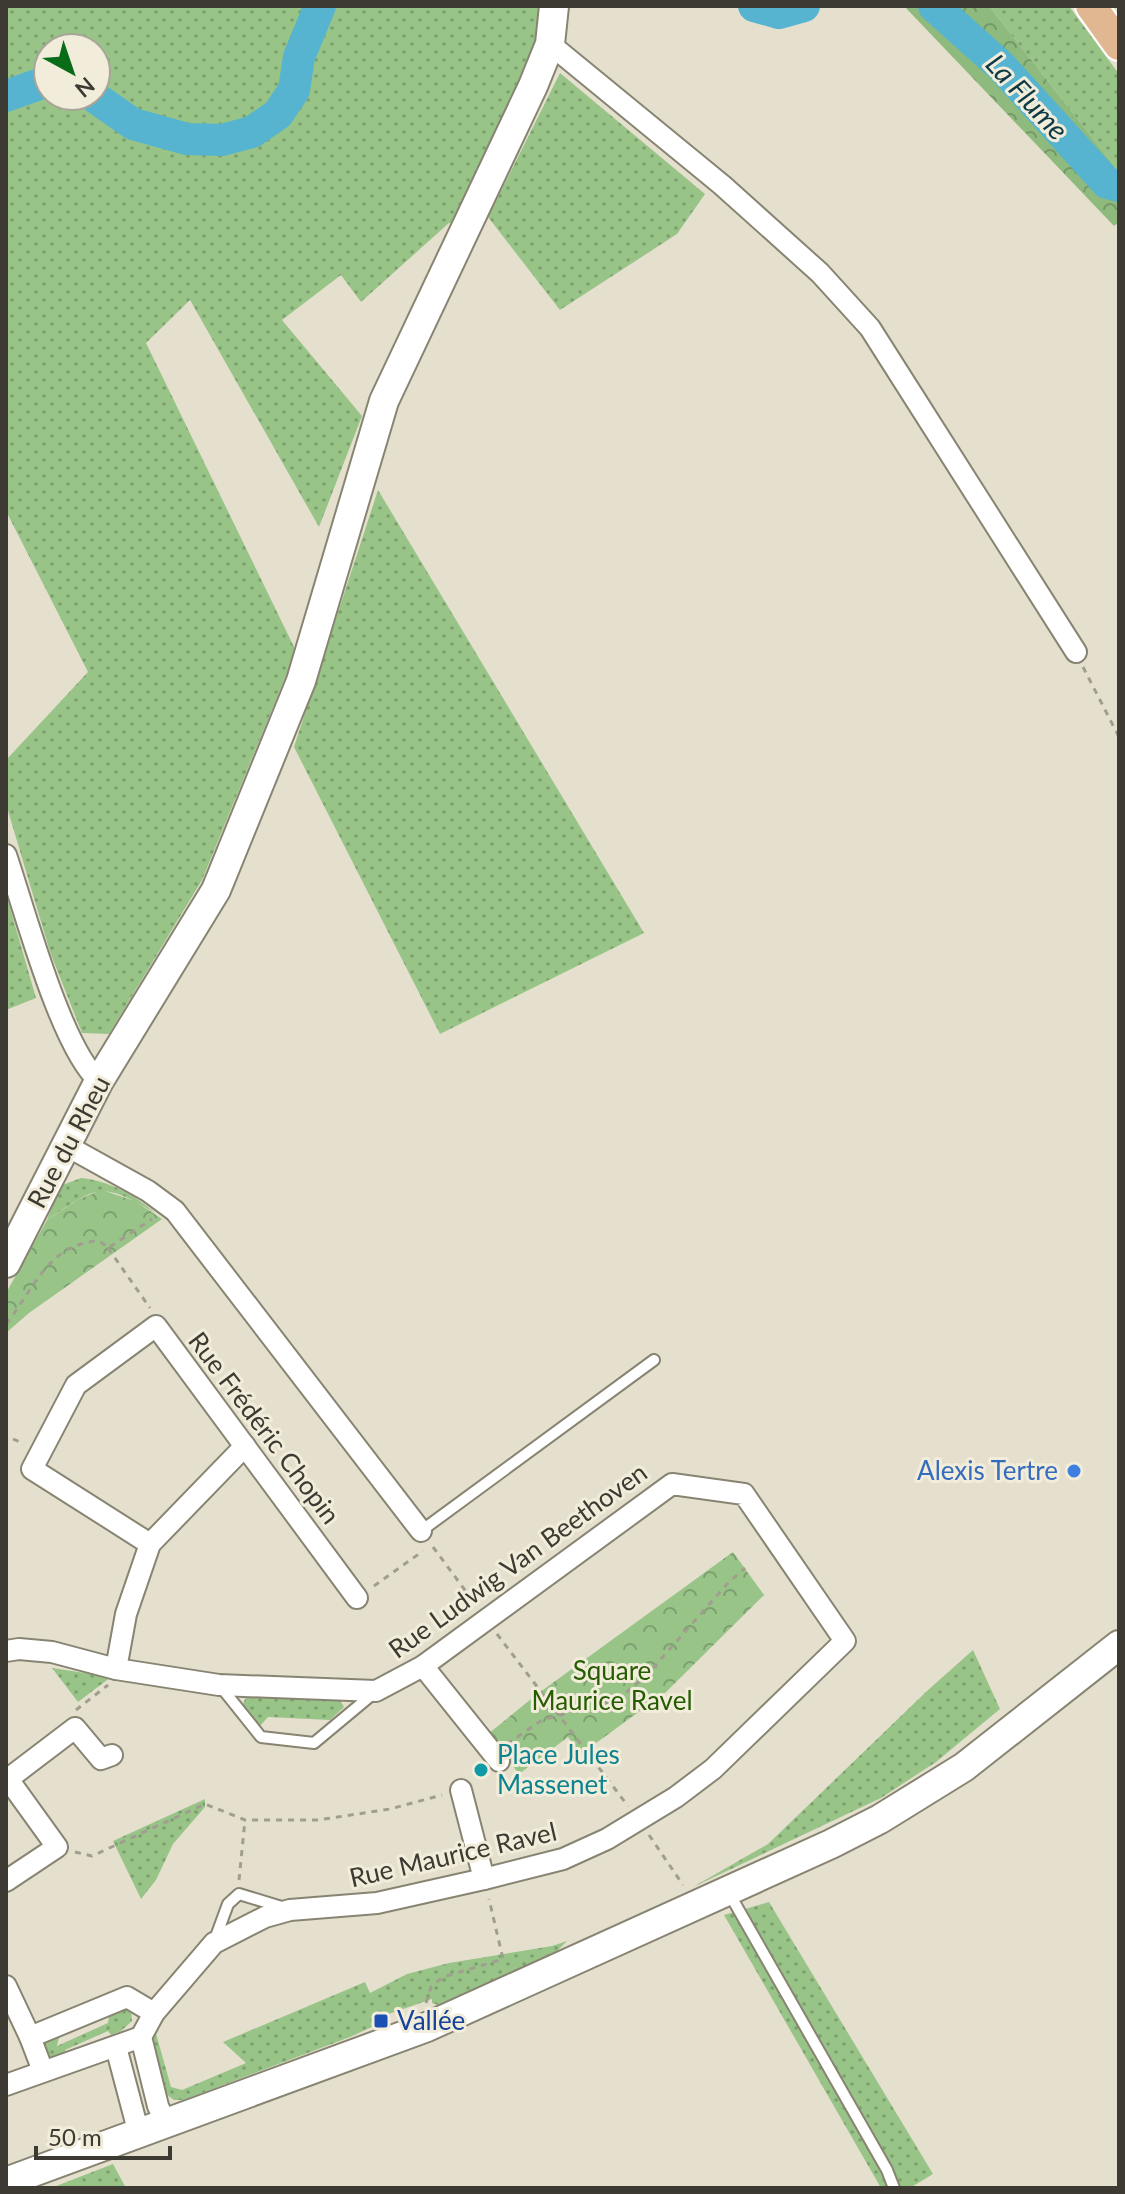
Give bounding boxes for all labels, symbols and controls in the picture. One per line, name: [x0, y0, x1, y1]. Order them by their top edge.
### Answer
north arrow: [32, 32, 112, 112]
water label: La Flume: [980, 46, 1076, 146]
text: N: [70, 72, 100, 103]
street label: Rue du Rheu: [20, 1070, 116, 1213]
street label: Rue Frédéric Chopin: [182, 1325, 347, 1530]
place label: Alexis Tertre: [917, 1454, 1058, 1486]
street label: Rue Ludwig Van Beethoven: [382, 1456, 653, 1665]
marker: Alexis Tertre: [1065, 1462, 1083, 1480]
park label: Square Maurice Ravel: [531, 1654, 693, 1716]
place label: Place Jules Massenet: [497, 1738, 620, 1800]
marker: Place Jules Massenet: [472, 1761, 490, 1779]
street label: Rue Maurice Ravel: [346, 1815, 560, 1893]
place label: Vallée: [397, 2004, 465, 2036]
marker: Vallée: [372, 2012, 390, 2030]
scale bar: [36, 2110, 170, 2160]
text: 50 m: [48, 2122, 102, 2151]

